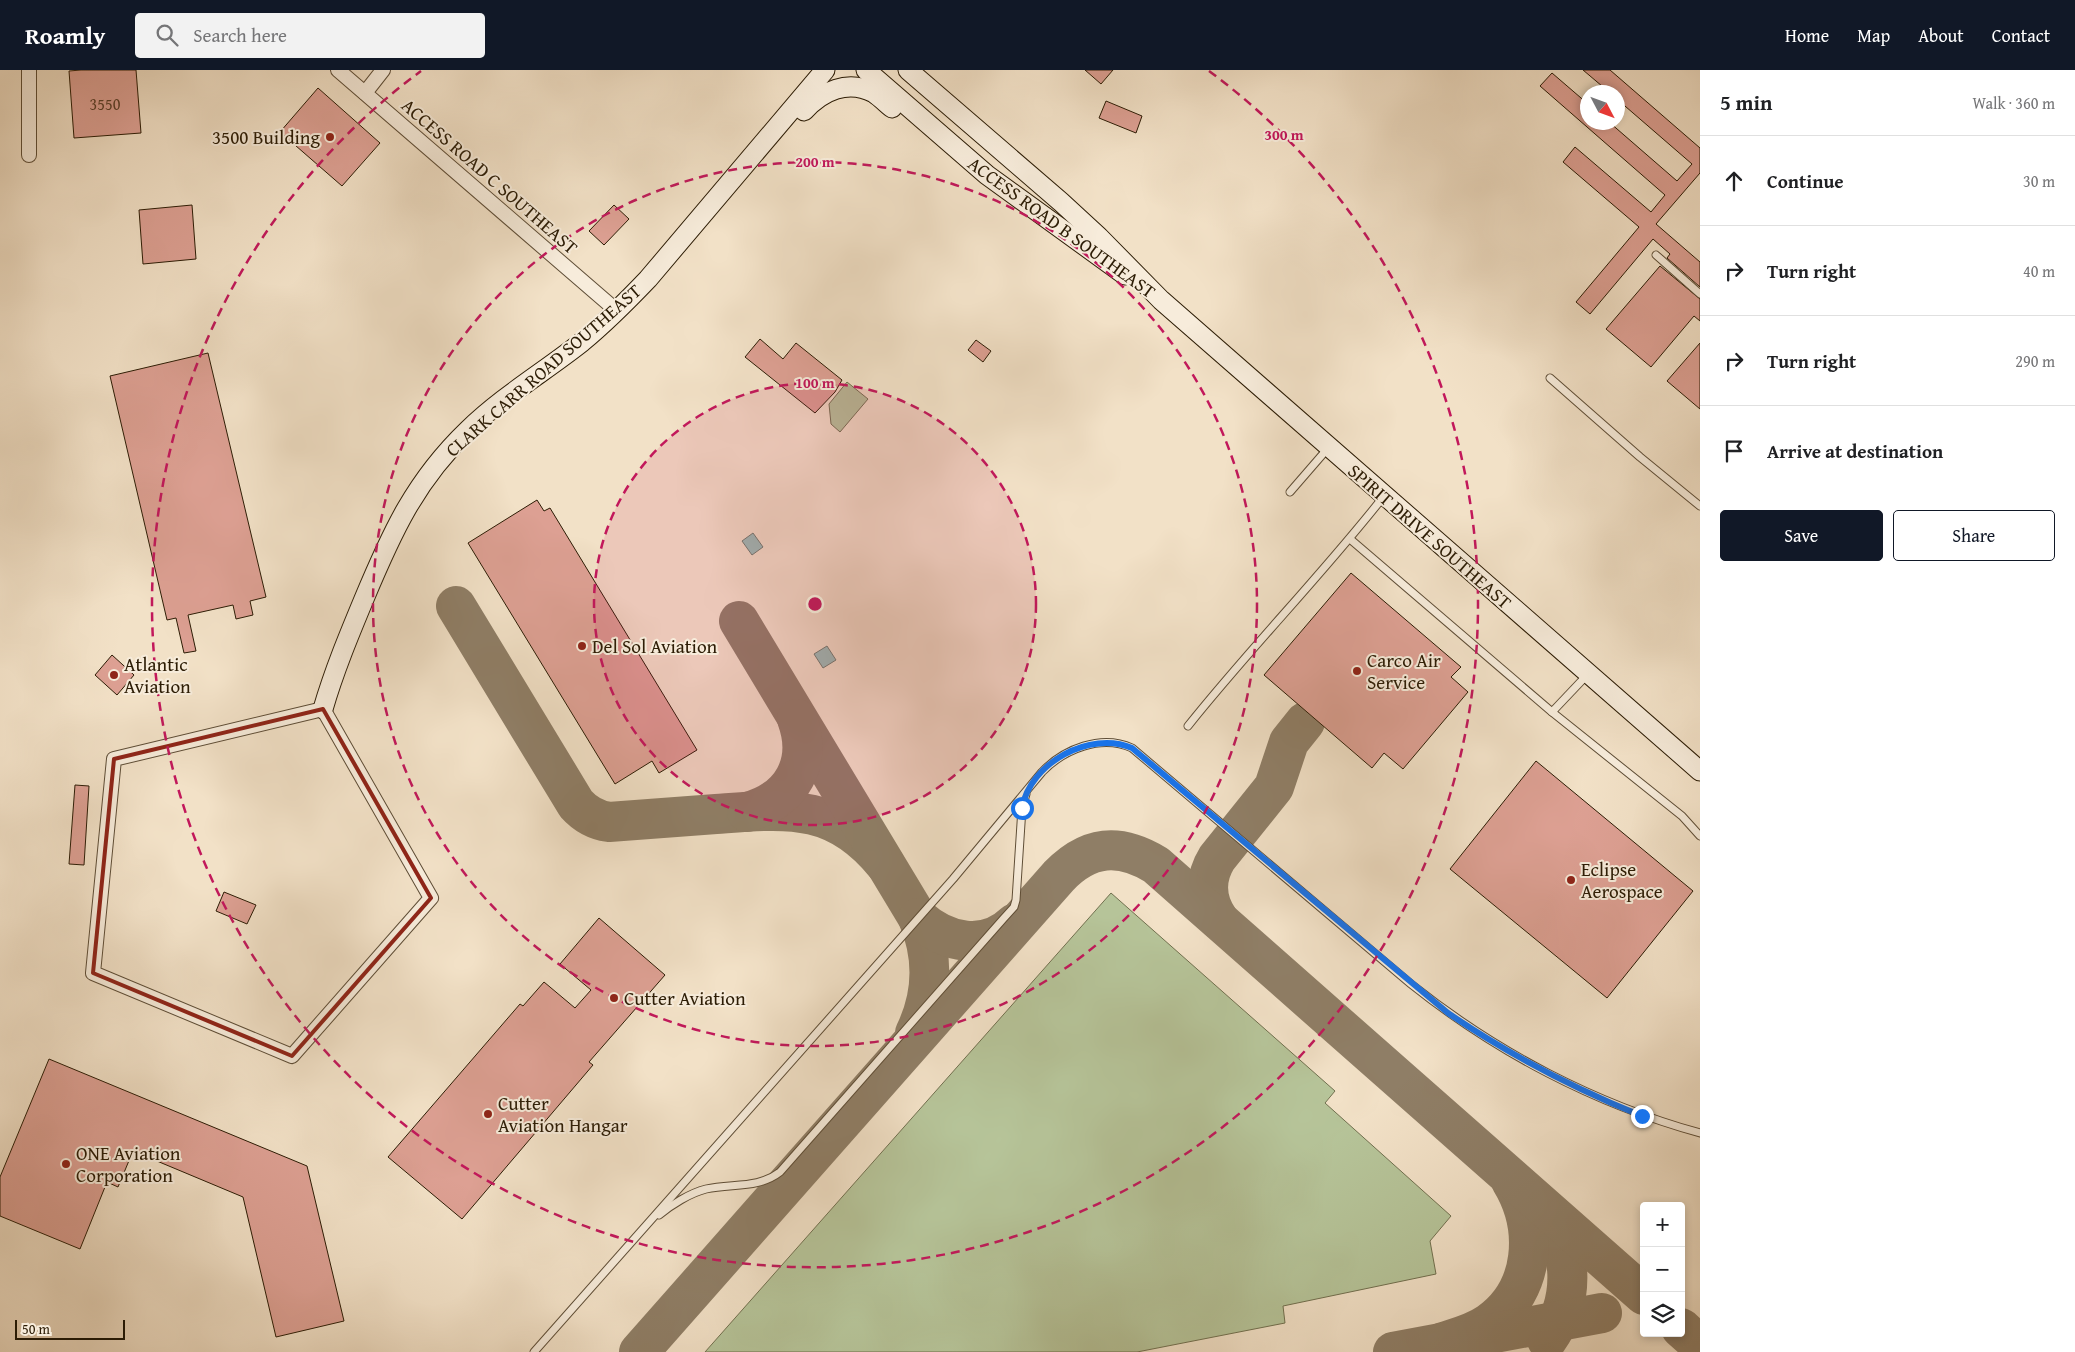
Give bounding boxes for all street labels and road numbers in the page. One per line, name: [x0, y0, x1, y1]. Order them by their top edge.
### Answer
street label: ACCESS ROAD C SOUTHEAST: [396, 91, 585, 261]
street label: ACCESS ROAD B SOUTHEAST: [962, 149, 1162, 305]
street label: CLARK CARR ROAD SOUTHEAST: [439, 277, 647, 463]
street label: SPIRIT DRIVE SOUTHEAST: [1342, 457, 1518, 615]

